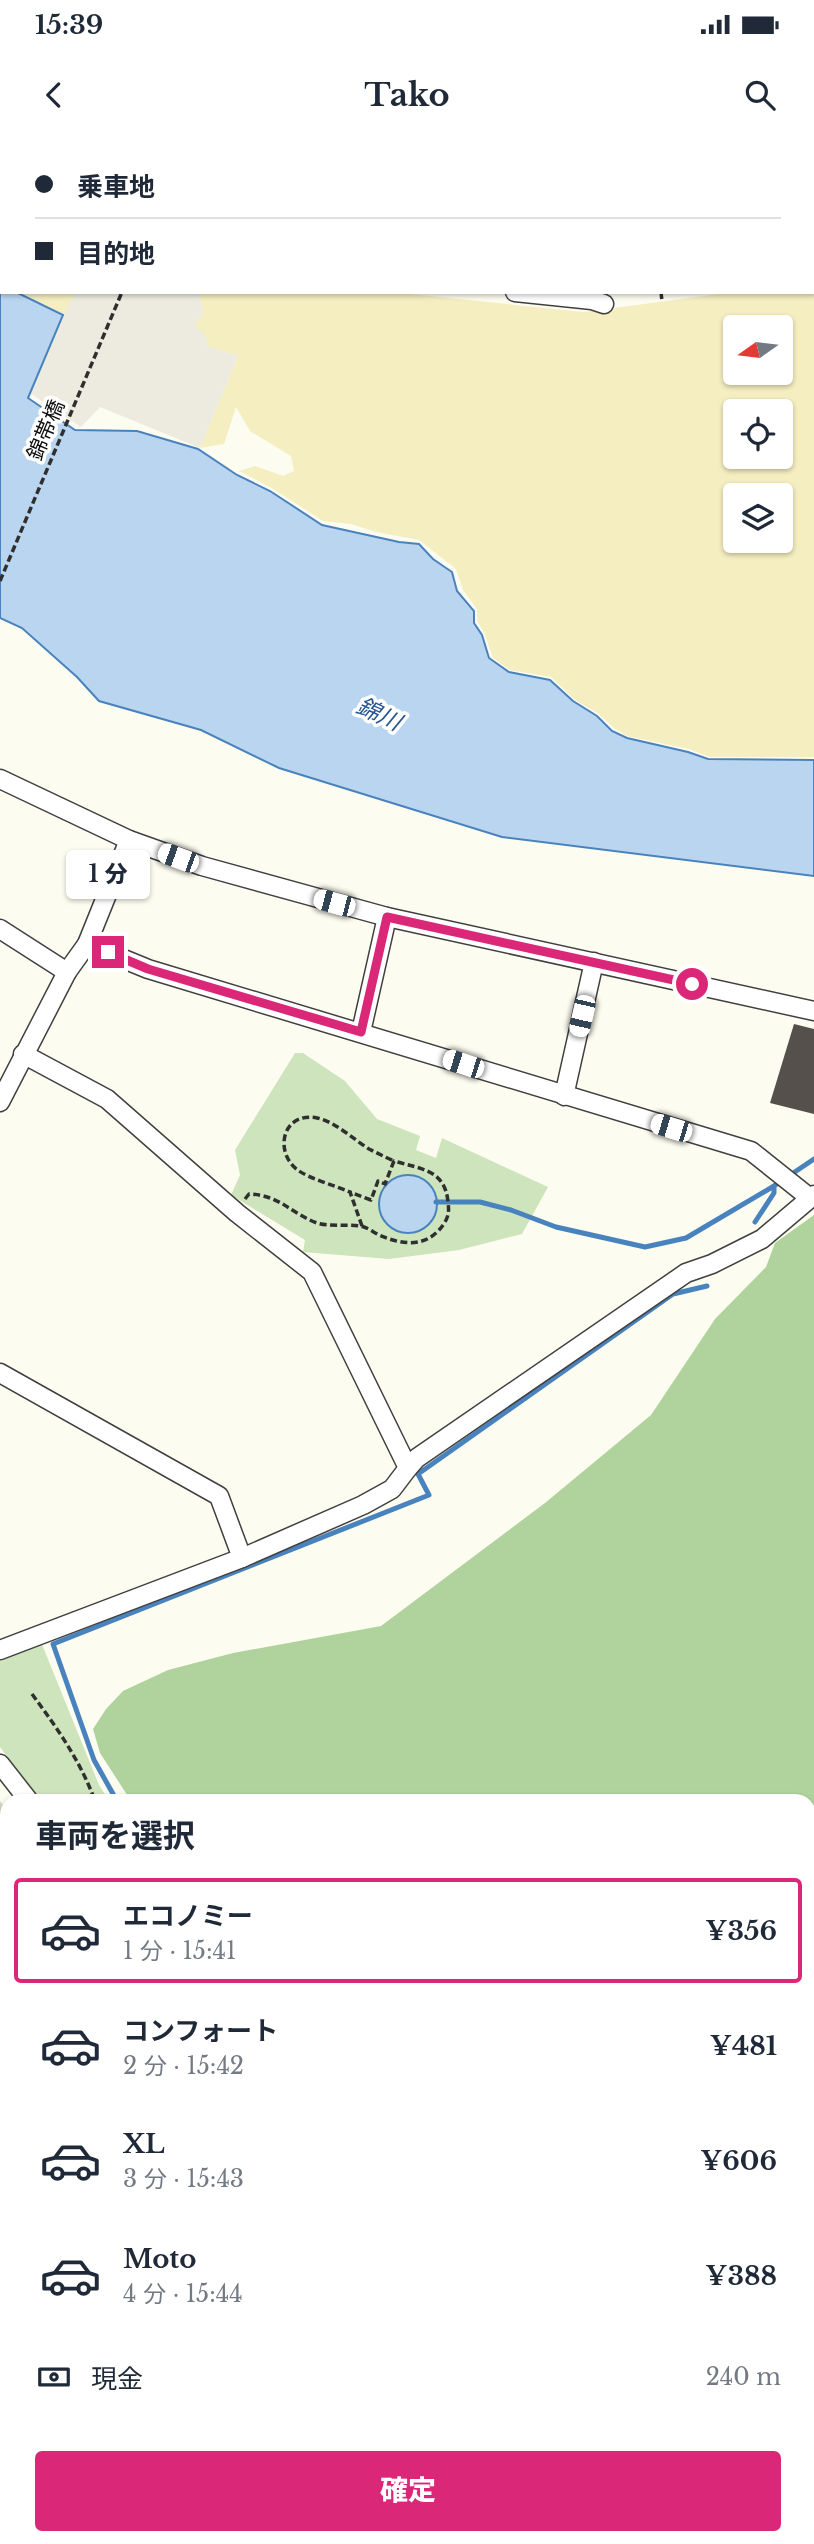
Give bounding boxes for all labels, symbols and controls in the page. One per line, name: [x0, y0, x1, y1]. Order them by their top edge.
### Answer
text: 15:39: [35, 9, 103, 41]
text: Tako: [364, 75, 450, 115]
icon: back: [35, 76, 73, 114]
icon: search: [741, 76, 779, 114]
text: 乗車地: [77, 171, 155, 203]
text: 目的地: [77, 238, 155, 270]
north arrow: [723, 315, 793, 385]
map controls: [723, 315, 793, 553]
street label: 錦帯橋: [22, 396, 70, 464]
button: locate: [723, 399, 793, 469]
button: layers: [723, 483, 793, 553]
water label: 錦川: [352, 692, 408, 738]
car: [155, 841, 202, 875]
callout: 1 分: [66, 850, 150, 900]
text: 1 分: [88, 860, 128, 888]
car: [311, 887, 358, 919]
route end: [92, 936, 124, 968]
route start: [676, 968, 708, 1000]
car: [568, 993, 597, 1039]
car: [440, 1048, 487, 1080]
car: [648, 1112, 695, 1144]
text: 車両を選択: [35, 1816, 195, 1856]
icon: car: [39, 1899, 102, 1962]
text: エコノミー: [123, 1900, 253, 1932]
text: ¥356: [705, 1915, 777, 1947]
text: 1 分 · 15:41: [123, 1937, 236, 1965]
icon: car: [39, 2014, 102, 2077]
text: コンフォート: [123, 2015, 278, 2047]
text: ¥481: [710, 2030, 777, 2062]
text: 2 分 · 15:42: [123, 2052, 244, 2080]
text: XL: [123, 2128, 165, 2160]
icon: car: [39, 2129, 102, 2192]
text: ¥606: [700, 2145, 777, 2177]
text: 3 分 · 15:43: [123, 2165, 244, 2193]
text: Moto: [123, 2243, 196, 2275]
icon: car: [39, 2244, 102, 2307]
text: ¥388: [705, 2260, 777, 2292]
text: 4 分 · 15:44: [123, 2280, 243, 2308]
icon: cash: [35, 2358, 73, 2396]
text: 現金: [91, 2363, 143, 2395]
text: 240 m: [706, 2363, 781, 2391]
button: 確定: [35, 2451, 781, 2531]

